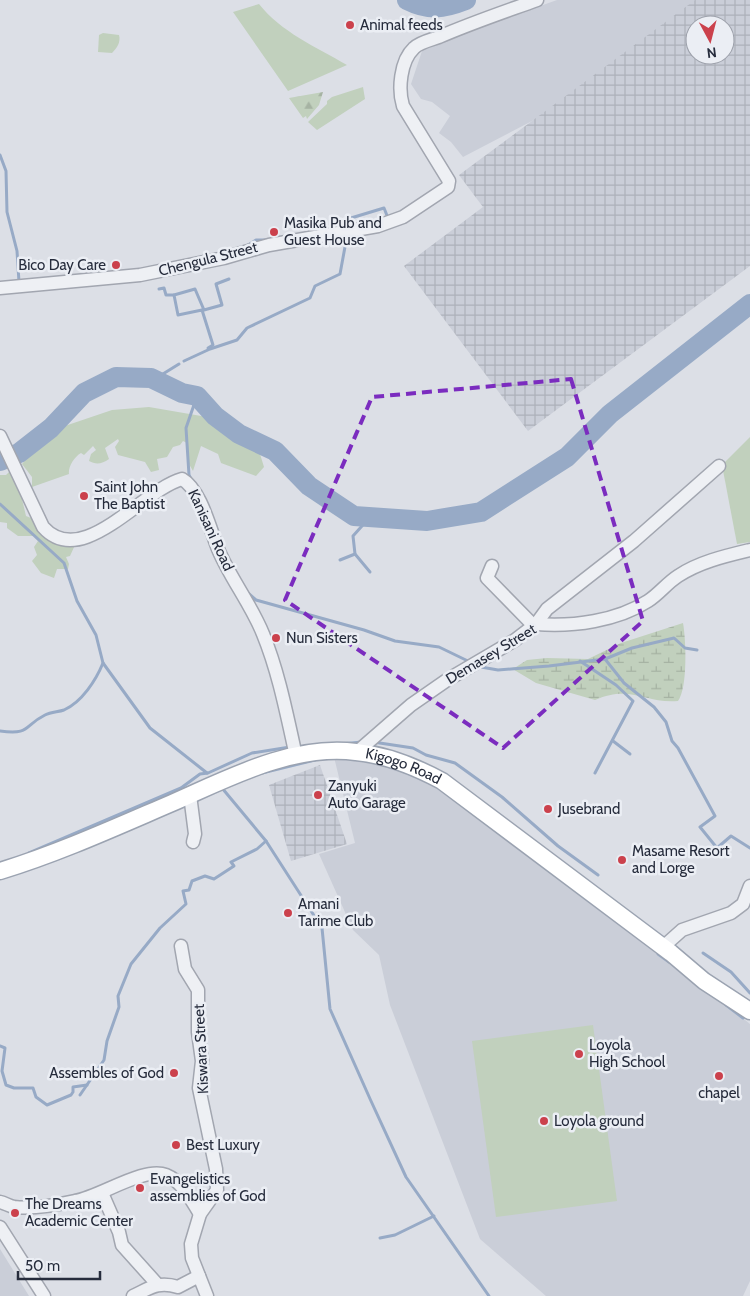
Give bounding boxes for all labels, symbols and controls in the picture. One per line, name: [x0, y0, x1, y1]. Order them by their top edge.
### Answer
north arrow: [685, 15, 735, 65]
place label: Animal feeds: [360, 16, 443, 34]
marker: Animal feeds: [344, 19, 356, 31]
text: N: [706, 43, 718, 62]
place label: Masika Pub and Guest House: [284, 214, 382, 249]
marker: Masika Pub and Guest House: [268, 226, 280, 238]
street label: Chengula Street: [157, 238, 259, 280]
place label: Bico Day Care: [18, 256, 106, 274]
marker: Bico Day Care: [110, 259, 122, 271]
place label: Saint John The Baptist: [94, 478, 165, 513]
street label: Kanisani Road: [184, 486, 238, 574]
marker: Saint John The Baptist: [78, 490, 90, 502]
street label: Demasey Street: [443, 620, 539, 688]
place label: Nun Sisters: [286, 629, 358, 647]
marker: Nun Sisters: [270, 632, 282, 644]
street label: Kigogo Road: [364, 744, 444, 788]
place label: Zanyuki Auto Garage: [328, 777, 406, 812]
marker: Zanyuki Auto Garage: [312, 789, 324, 801]
place label: Jusebrand: [557, 800, 620, 818]
marker: Jusebrand: [542, 803, 554, 815]
place label: Masame Resort and Lorge: [632, 842, 730, 877]
marker: Masame Resort and Lorge: [616, 854, 628, 866]
place label: Amani Tarime Club: [298, 895, 373, 930]
marker: Amani Tarime Club: [282, 907, 294, 919]
street label: Kiswara Street: [190, 1004, 212, 1094]
place label: Loyola High School: [589, 1036, 666, 1071]
marker: Loyola High School: [573, 1048, 585, 1060]
place label: Assembles of God: [49, 1064, 164, 1082]
marker: Assembles of God: [168, 1067, 180, 1079]
marker: chapel: [713, 1070, 725, 1082]
place label: chapel: [698, 1084, 740, 1102]
place label: Loyola ground: [554, 1112, 644, 1130]
marker: Loyola ground: [538, 1115, 550, 1127]
place label: Best Luxury: [186, 1136, 260, 1154]
marker: Best Luxury: [170, 1139, 182, 1151]
place label: Evangelistics assemblies of God: [150, 1170, 266, 1205]
marker: Evangelistics assemblies of God: [134, 1182, 146, 1194]
place label: The Dreams Academic Center: [25, 1195, 133, 1230]
marker: The Dreams Academic Center: [9, 1207, 21, 1219]
scale bar: [18, 1248, 100, 1280]
text: 50 m: [25, 1257, 60, 1275]

